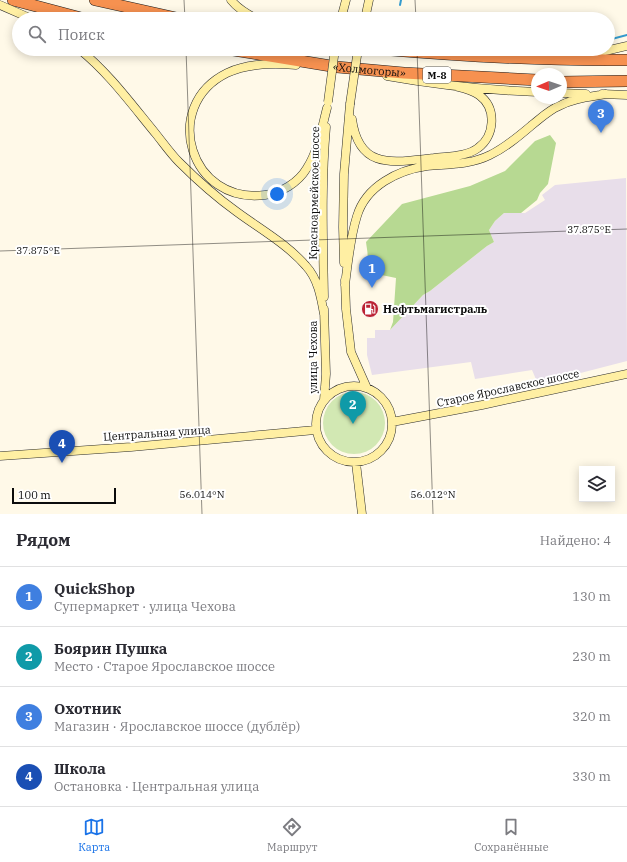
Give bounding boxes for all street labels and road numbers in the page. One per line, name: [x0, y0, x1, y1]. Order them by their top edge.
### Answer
street label: «Холмогоры»: [332, 59, 407, 80]
road number: М-8: [423, 67, 451, 83]
street label: Красноармейское шоссе: [306, 126, 322, 260]
street label: улица Чехова: [306, 320, 320, 394]
street label: Старое Ярославское шоссе: [436, 366, 581, 410]
street label: Центральная улица: [103, 422, 211, 444]

